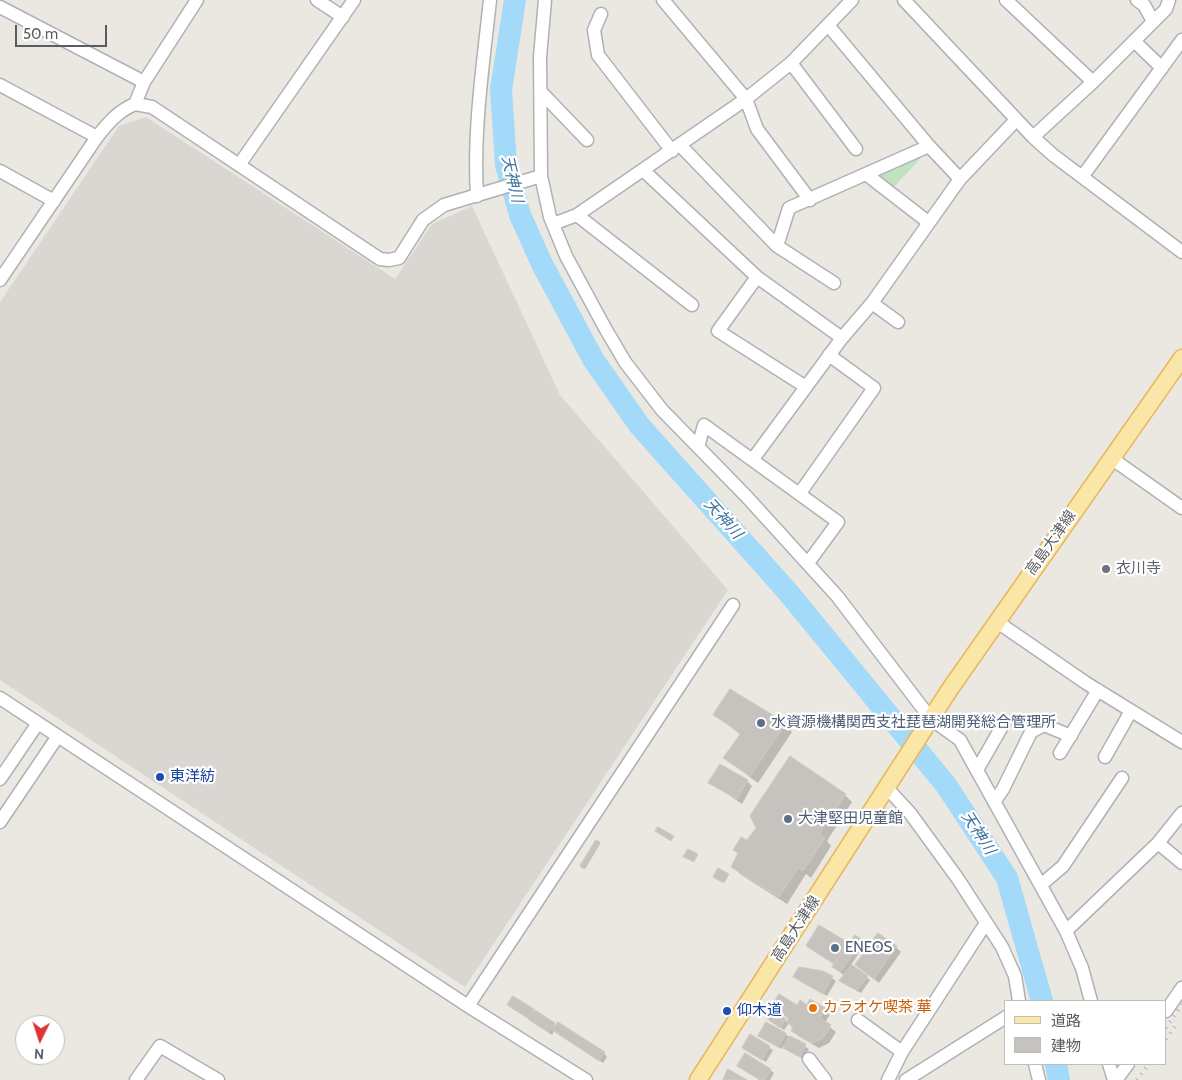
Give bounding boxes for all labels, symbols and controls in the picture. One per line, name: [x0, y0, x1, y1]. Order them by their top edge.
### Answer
scale bar: [18, 15, 110, 47]
text: 50 m: [23, 25, 58, 43]
water label: 天神川: [497, 153, 527, 205]
water label: 天神川: [700, 495, 746, 543]
street label: 高島大津線: [1022, 507, 1080, 579]
place label: 衣川寺: [1116, 560, 1161, 578]
marker: 衣川寺: [1100, 563, 1112, 575]
place label: 水資源機構関西支社琵琶湖開発総合管理所: [771, 714, 1056, 732]
marker: 水資源機構関西支社琵琶湖開発総合管理所: [755, 717, 767, 729]
place label: 東洋紡: [170, 768, 215, 786]
marker: 東洋紡: [154, 771, 166, 783]
water label: 天神川: [957, 808, 999, 858]
place label: 大津堅田児童館: [798, 810, 903, 828]
marker: 大津堅田児童館: [782, 813, 794, 825]
street label: 高島大津線: [768, 893, 824, 965]
place label: ENEOS: [845, 939, 892, 957]
marker: ENEOS: [829, 942, 841, 954]
place label: カラオケ喫茶 華: [823, 999, 931, 1017]
legend: [1004, 1000, 1167, 1065]
place label: 仰木道: [737, 1002, 782, 1020]
marker: カラオケ喫茶 華: [807, 1002, 819, 1014]
marker: 仰木道: [721, 1005, 733, 1017]
text: 道路: [1051, 1012, 1081, 1030]
north arrow: [15, 1015, 65, 1065]
text: 建物: [1051, 1037, 1081, 1055]
text: N: [33, 1045, 45, 1063]

